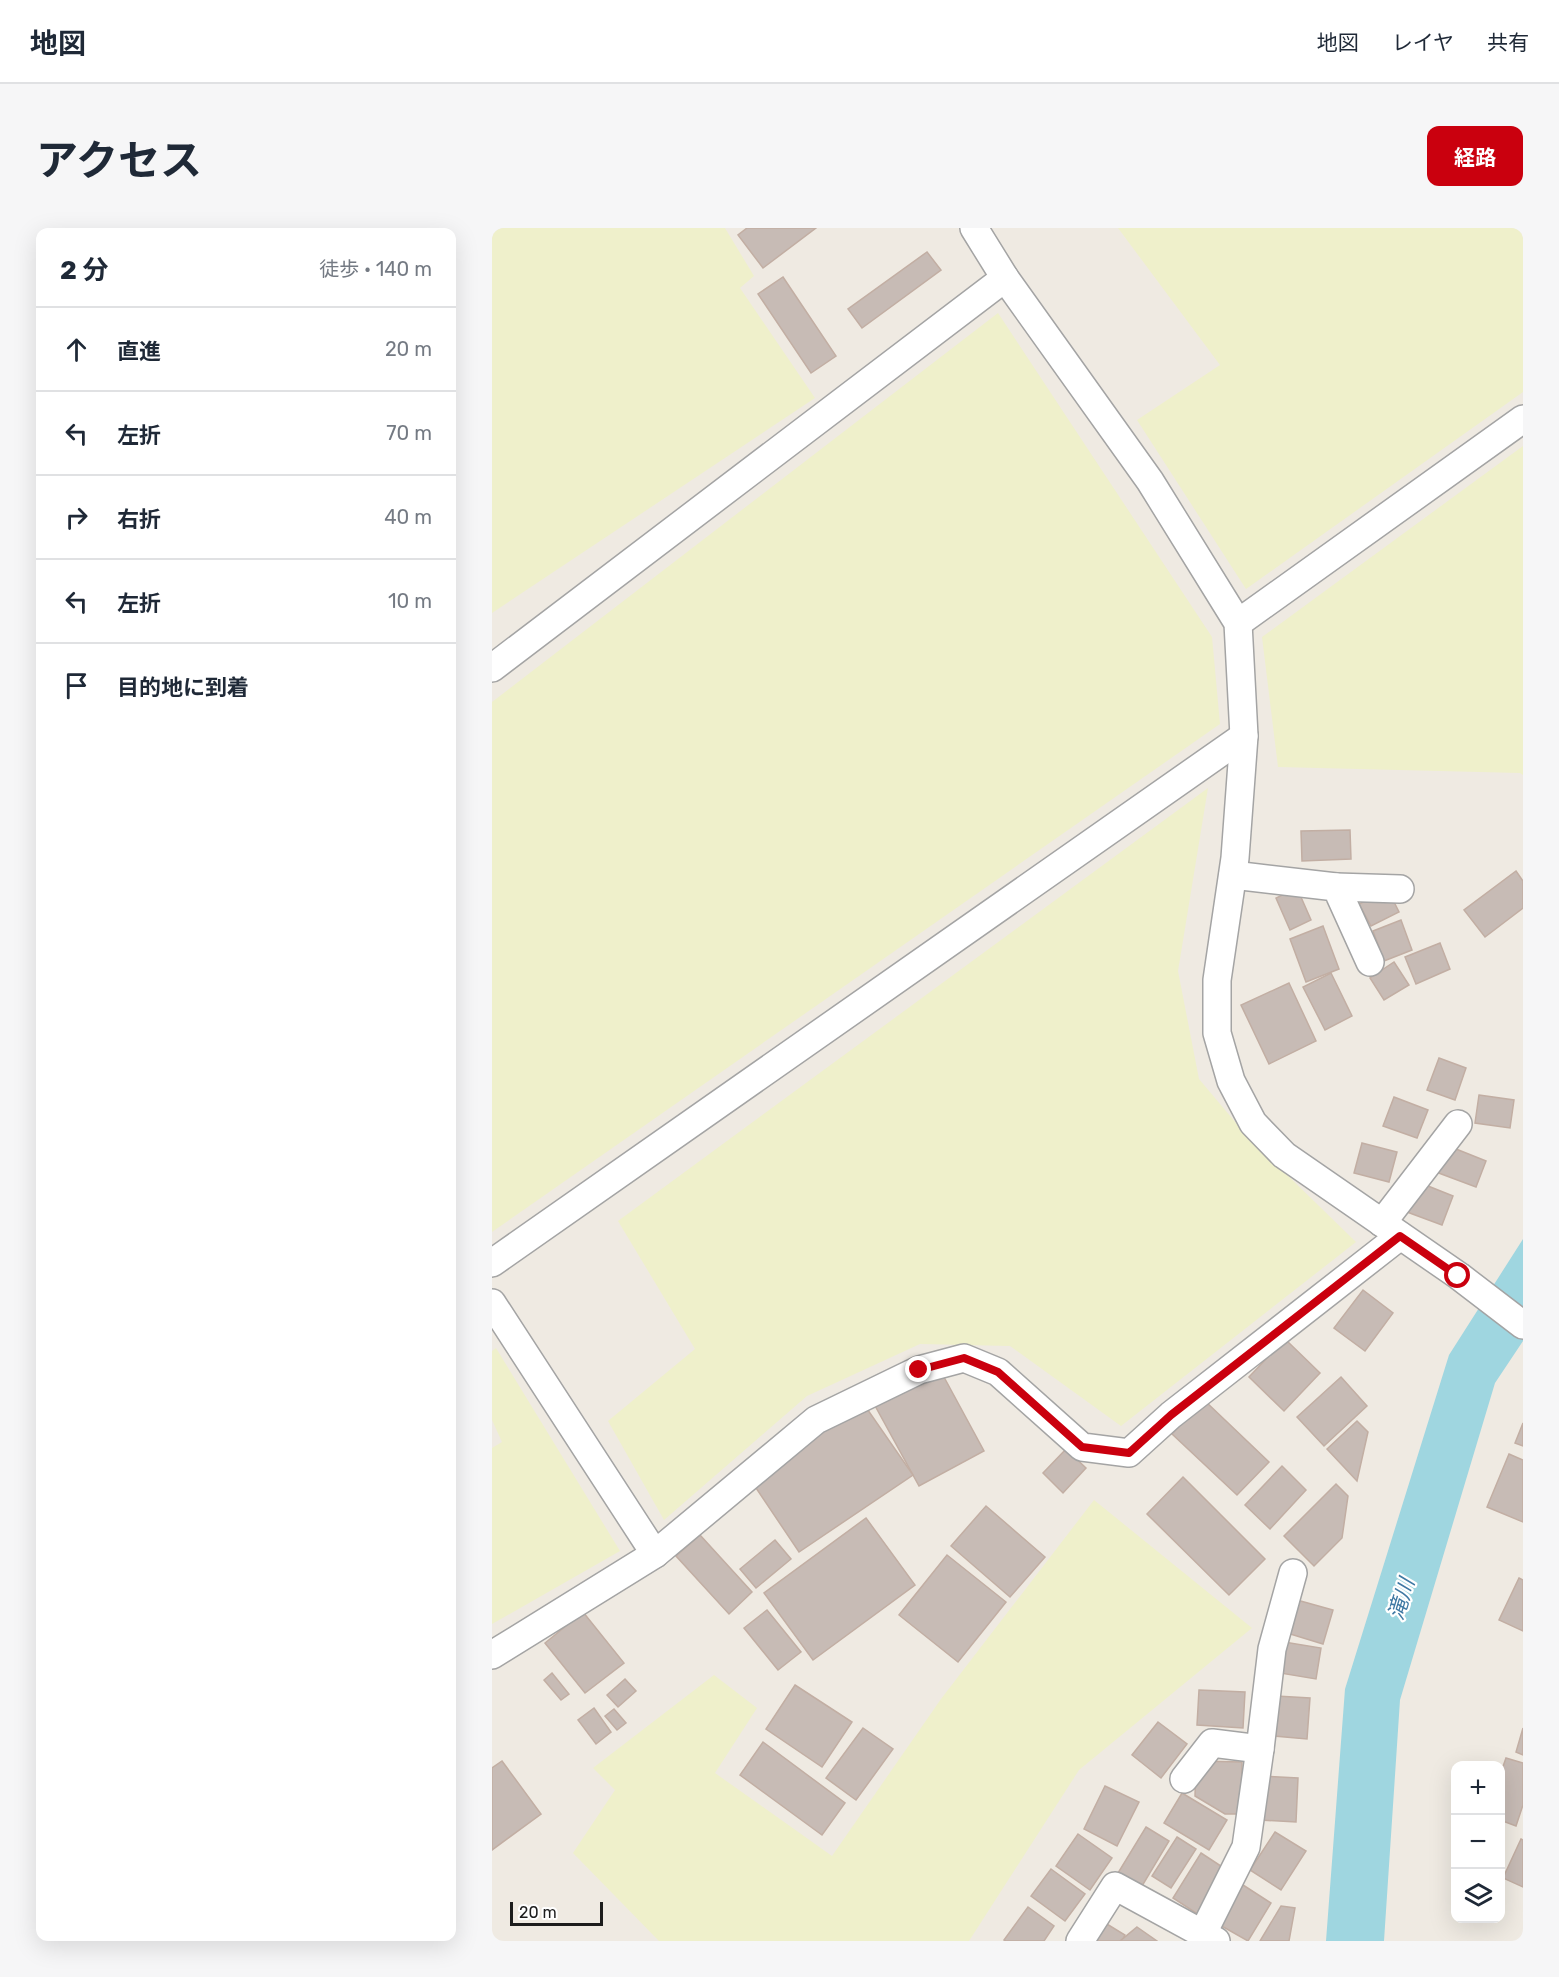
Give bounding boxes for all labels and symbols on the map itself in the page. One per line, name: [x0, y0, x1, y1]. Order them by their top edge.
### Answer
route start: [1444, 1262, 1470, 1288]
route end: [905, 1356, 931, 1382]
water label: 滝川: [1383, 1573, 1420, 1623]
scale bar: [510, 1899, 603, 1926]

